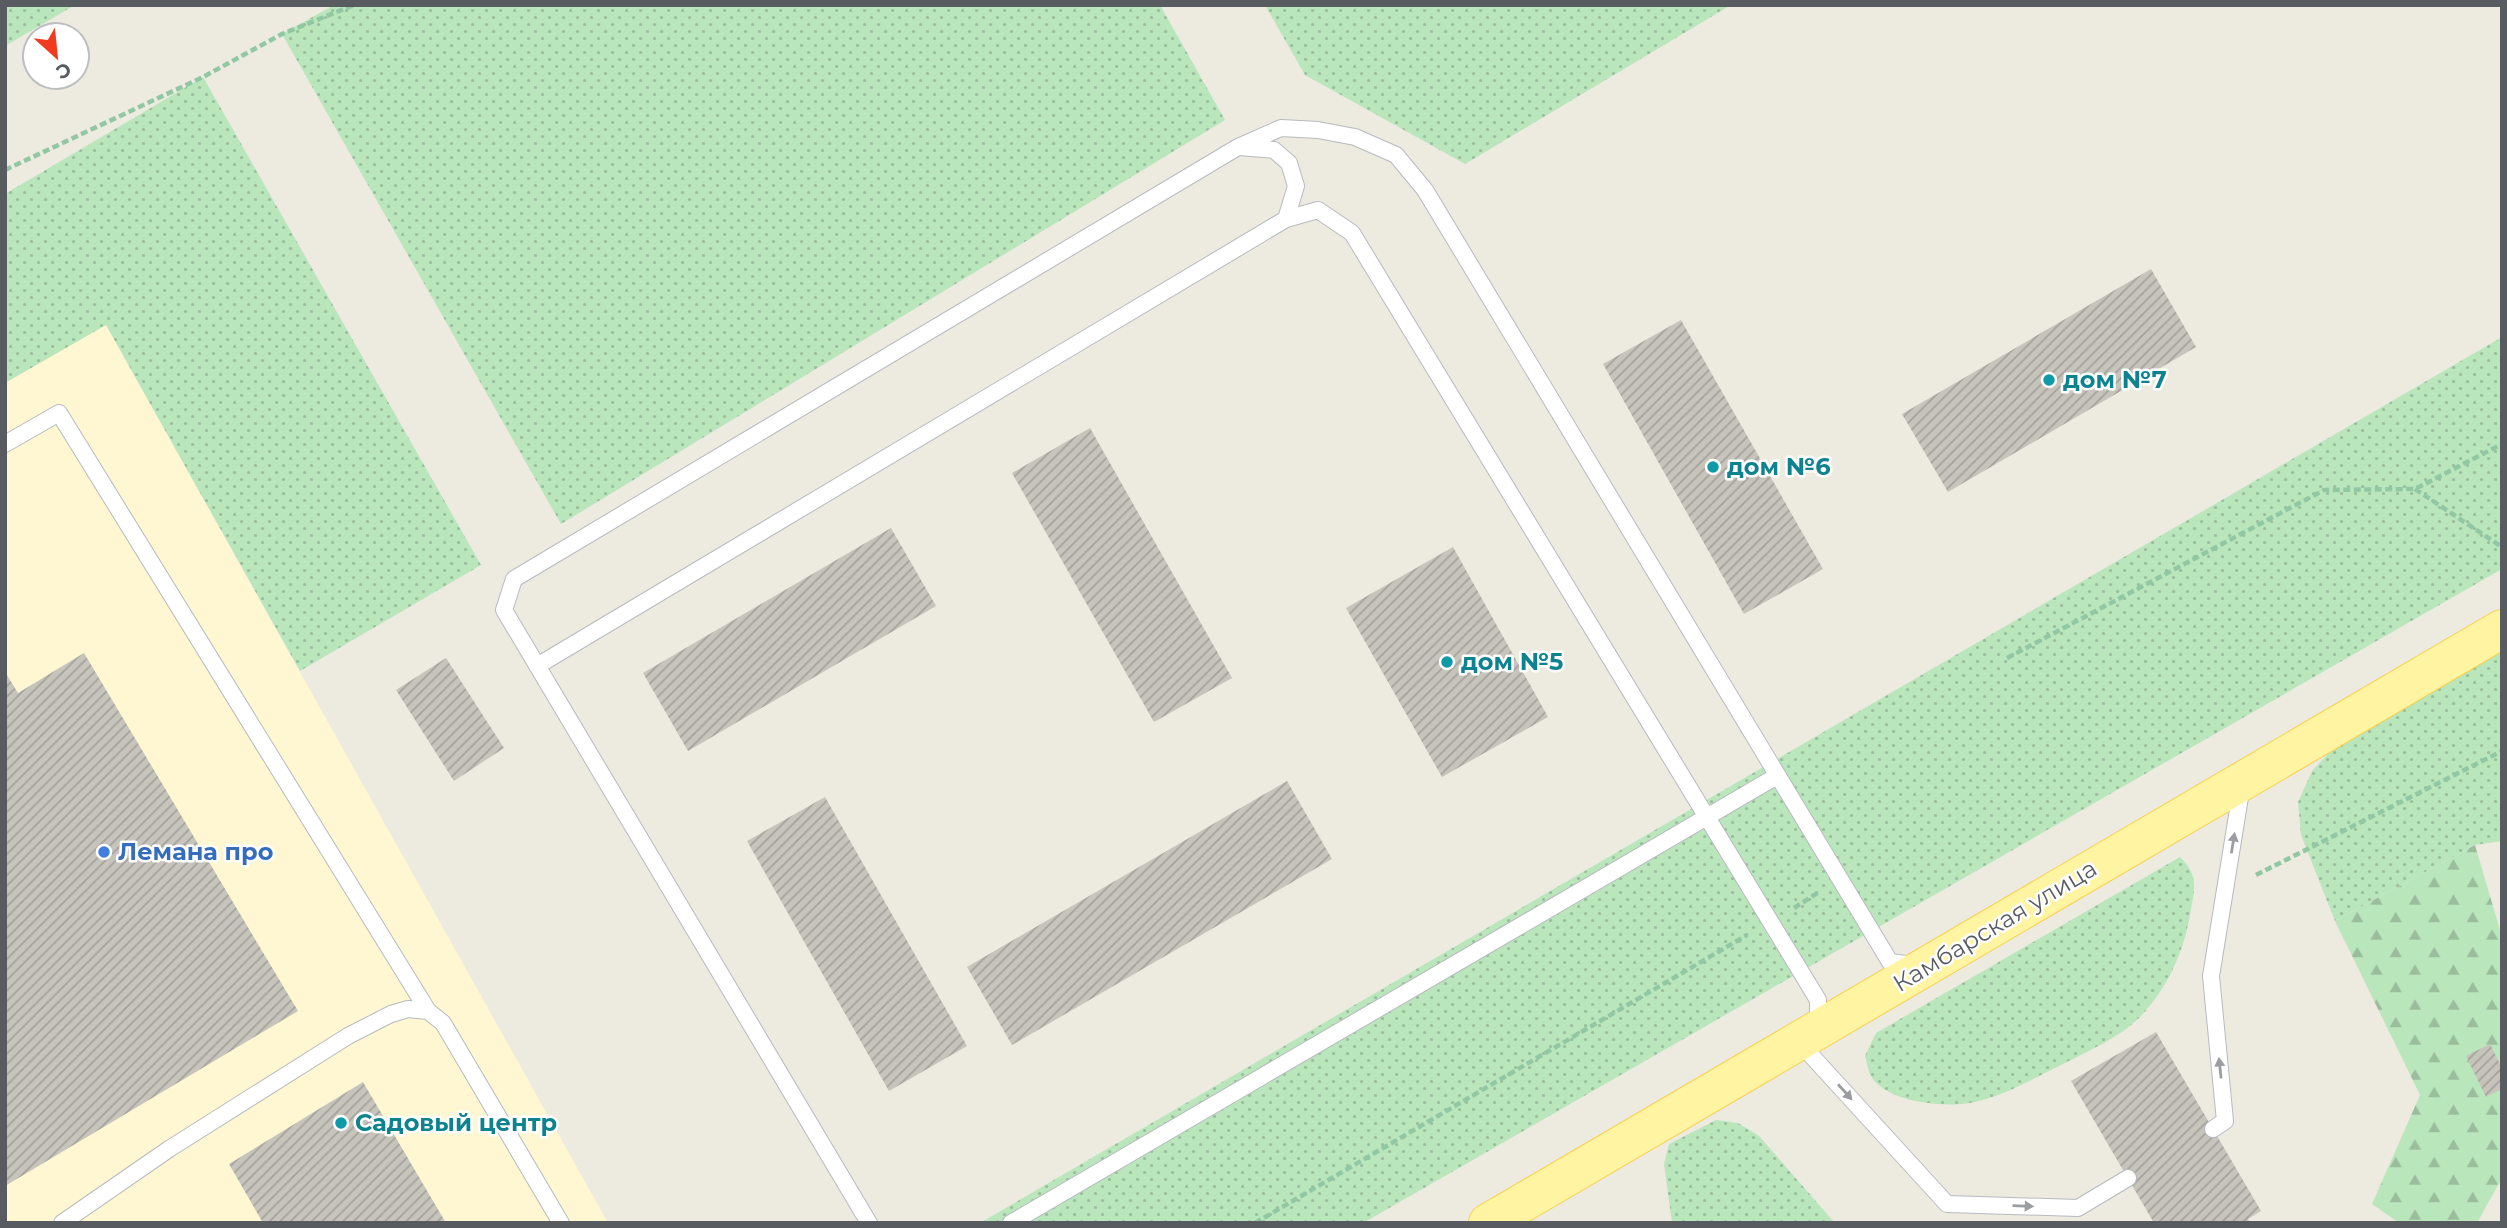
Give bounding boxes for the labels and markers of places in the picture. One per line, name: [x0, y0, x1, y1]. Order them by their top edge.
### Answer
place label: дом №7: [2063, 365, 2167, 394]
marker: дом №7: [2041, 372, 2057, 388]
place label: дом №6: [1727, 452, 1830, 481]
marker: дом №6: [1705, 459, 1721, 475]
place label: дом №5: [1461, 647, 1563, 676]
marker: дом №5: [1439, 654, 1455, 670]
place label: Лемана про: [118, 837, 273, 866]
marker: Лемана про: [96, 844, 112, 860]
place label: Садовый центр: [355, 1108, 557, 1137]
marker: Садовый центр: [333, 1115, 349, 1131]

